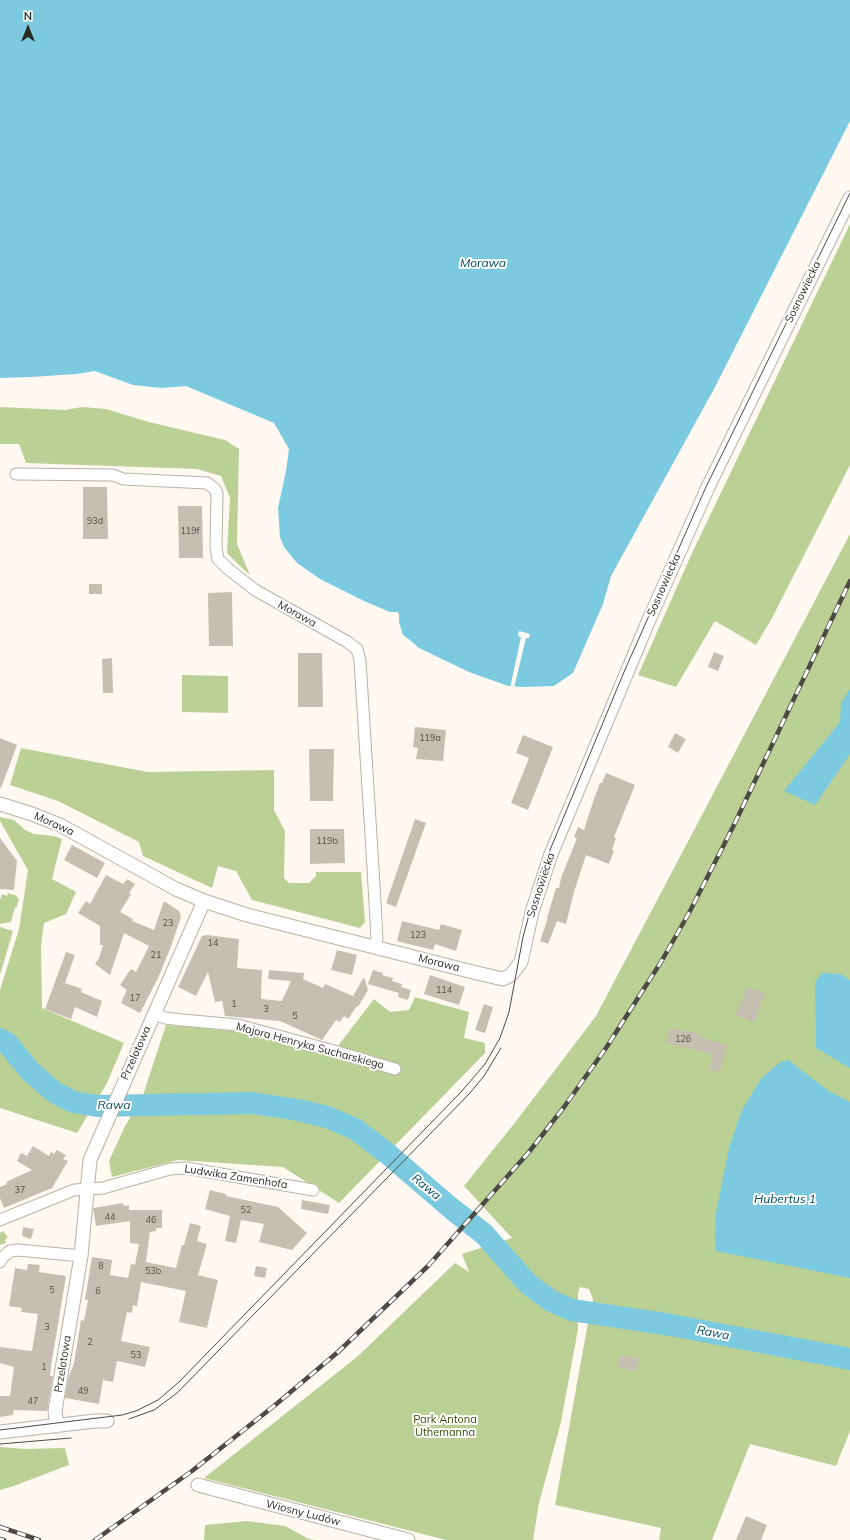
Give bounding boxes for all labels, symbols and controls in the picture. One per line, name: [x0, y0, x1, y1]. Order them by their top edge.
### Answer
north arrow: [8, 8, 48, 48]
text: N: [24, 9, 32, 23]
water label: Morawa: [460, 256, 506, 270]
street label: Sosnowiecka: [782, 259, 824, 325]
house number: 93d: [87, 516, 103, 526]
house number: 119f: [180, 526, 200, 536]
street label: Sosnowiecka: [644, 552, 684, 618]
street label: Morawa: [275, 598, 319, 630]
house number: 119a: [419, 733, 441, 743]
street label: Morawa: [32, 809, 76, 839]
house number: 119b: [316, 836, 338, 846]
street label: Sosnowiecka: [524, 851, 558, 919]
house number: 23: [163, 918, 173, 928]
house number: 123: [410, 930, 426, 940]
house number: 14: [208, 938, 218, 948]
house number: 21: [151, 950, 161, 960]
street label: Morawa: [417, 951, 461, 975]
house number: 114: [436, 985, 452, 995]
house number: 17: [130, 993, 140, 1003]
house number: 1: [231, 999, 237, 1009]
house number: 3: [263, 1004, 269, 1014]
house number: 5: [292, 1011, 298, 1021]
street label: Majora Henryka Sucharskiego: [235, 1020, 385, 1072]
street label: Przelotowa: [118, 1024, 154, 1082]
house number: 126: [675, 1034, 691, 1044]
water label: Rawa: [98, 1098, 130, 1112]
street label: Ludwika Zamenhofa: [184, 1162, 288, 1192]
water label: Rawa: [409, 1171, 443, 1203]
house number: 37: [15, 1185, 25, 1195]
water label: Hubertus 1: [754, 1192, 816, 1206]
house number: 52: [241, 1205, 251, 1215]
house number: 44: [105, 1212, 115, 1222]
house number: 46: [146, 1215, 156, 1225]
house number: 8: [98, 1261, 104, 1271]
house number: 53b: [145, 1266, 161, 1276]
house number: 5: [49, 1285, 55, 1295]
house number: 6: [95, 1286, 101, 1296]
house number: 3: [44, 1322, 50, 1332]
water label: Rawa: [695, 1323, 731, 1343]
street label: Przelotowa: [52, 1335, 74, 1393]
house number: 2: [87, 1337, 93, 1347]
house number: 53: [131, 1350, 141, 1360]
house number: 1: [41, 1362, 47, 1372]
house number: 49: [78, 1386, 88, 1396]
house number: 47: [28, 1396, 38, 1406]
park label: Park Antona Uthemanna: [413, 1413, 477, 1439]
street label: Wiosny Ludów: [264, 1497, 342, 1529]

